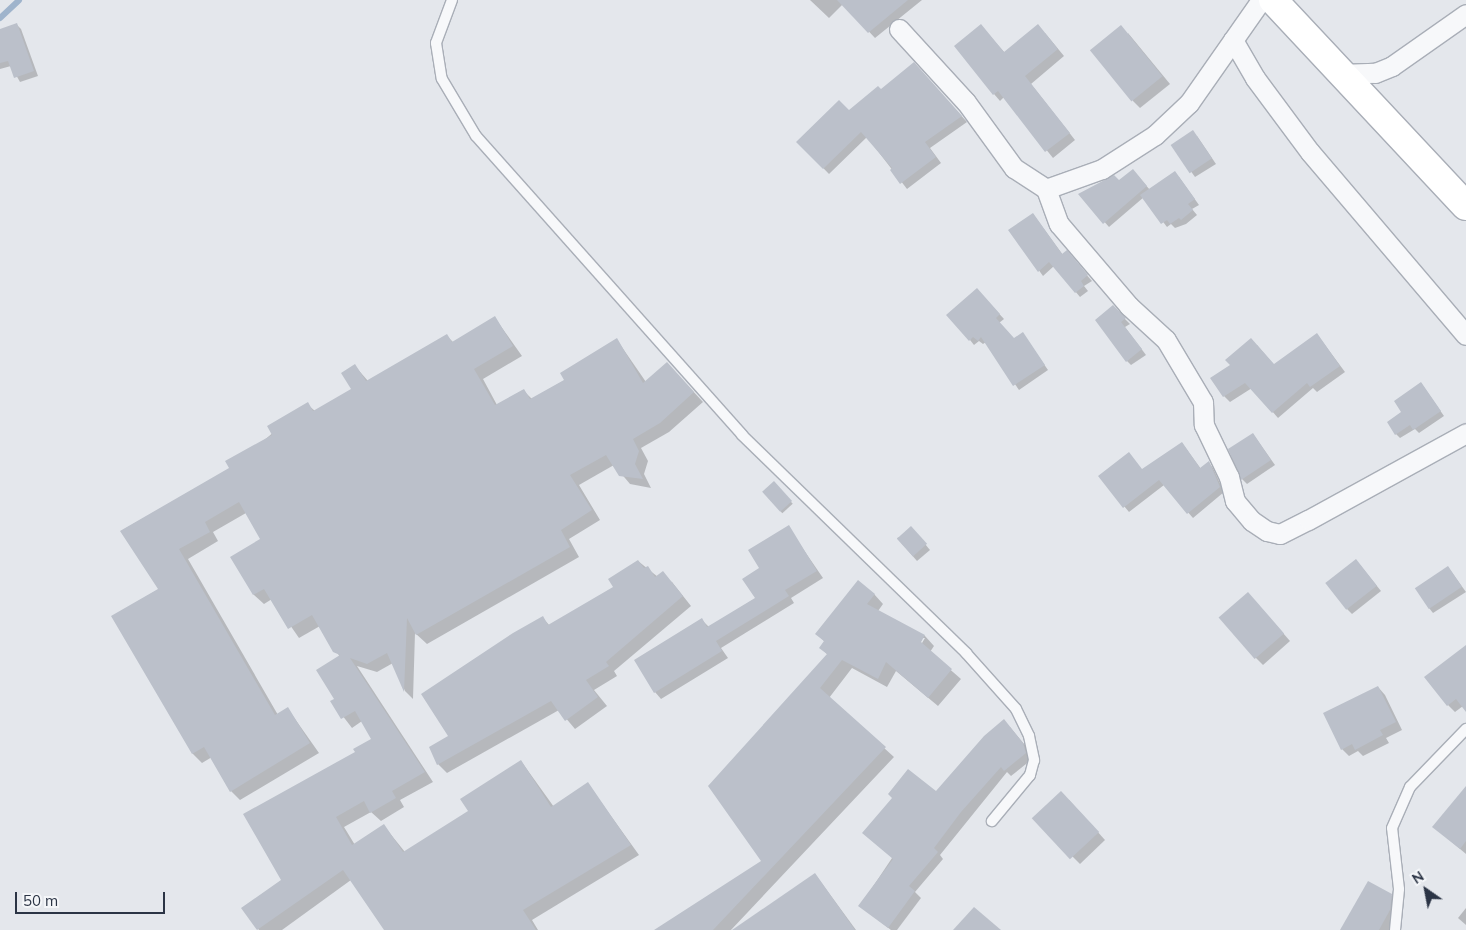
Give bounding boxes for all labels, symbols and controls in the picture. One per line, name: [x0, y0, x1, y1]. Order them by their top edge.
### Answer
north arrow: [1401, 865, 1451, 915]
text: N: [1408, 867, 1427, 888]
scale bar: [18, 882, 168, 914]
text: 50 m: [23, 891, 58, 910]

